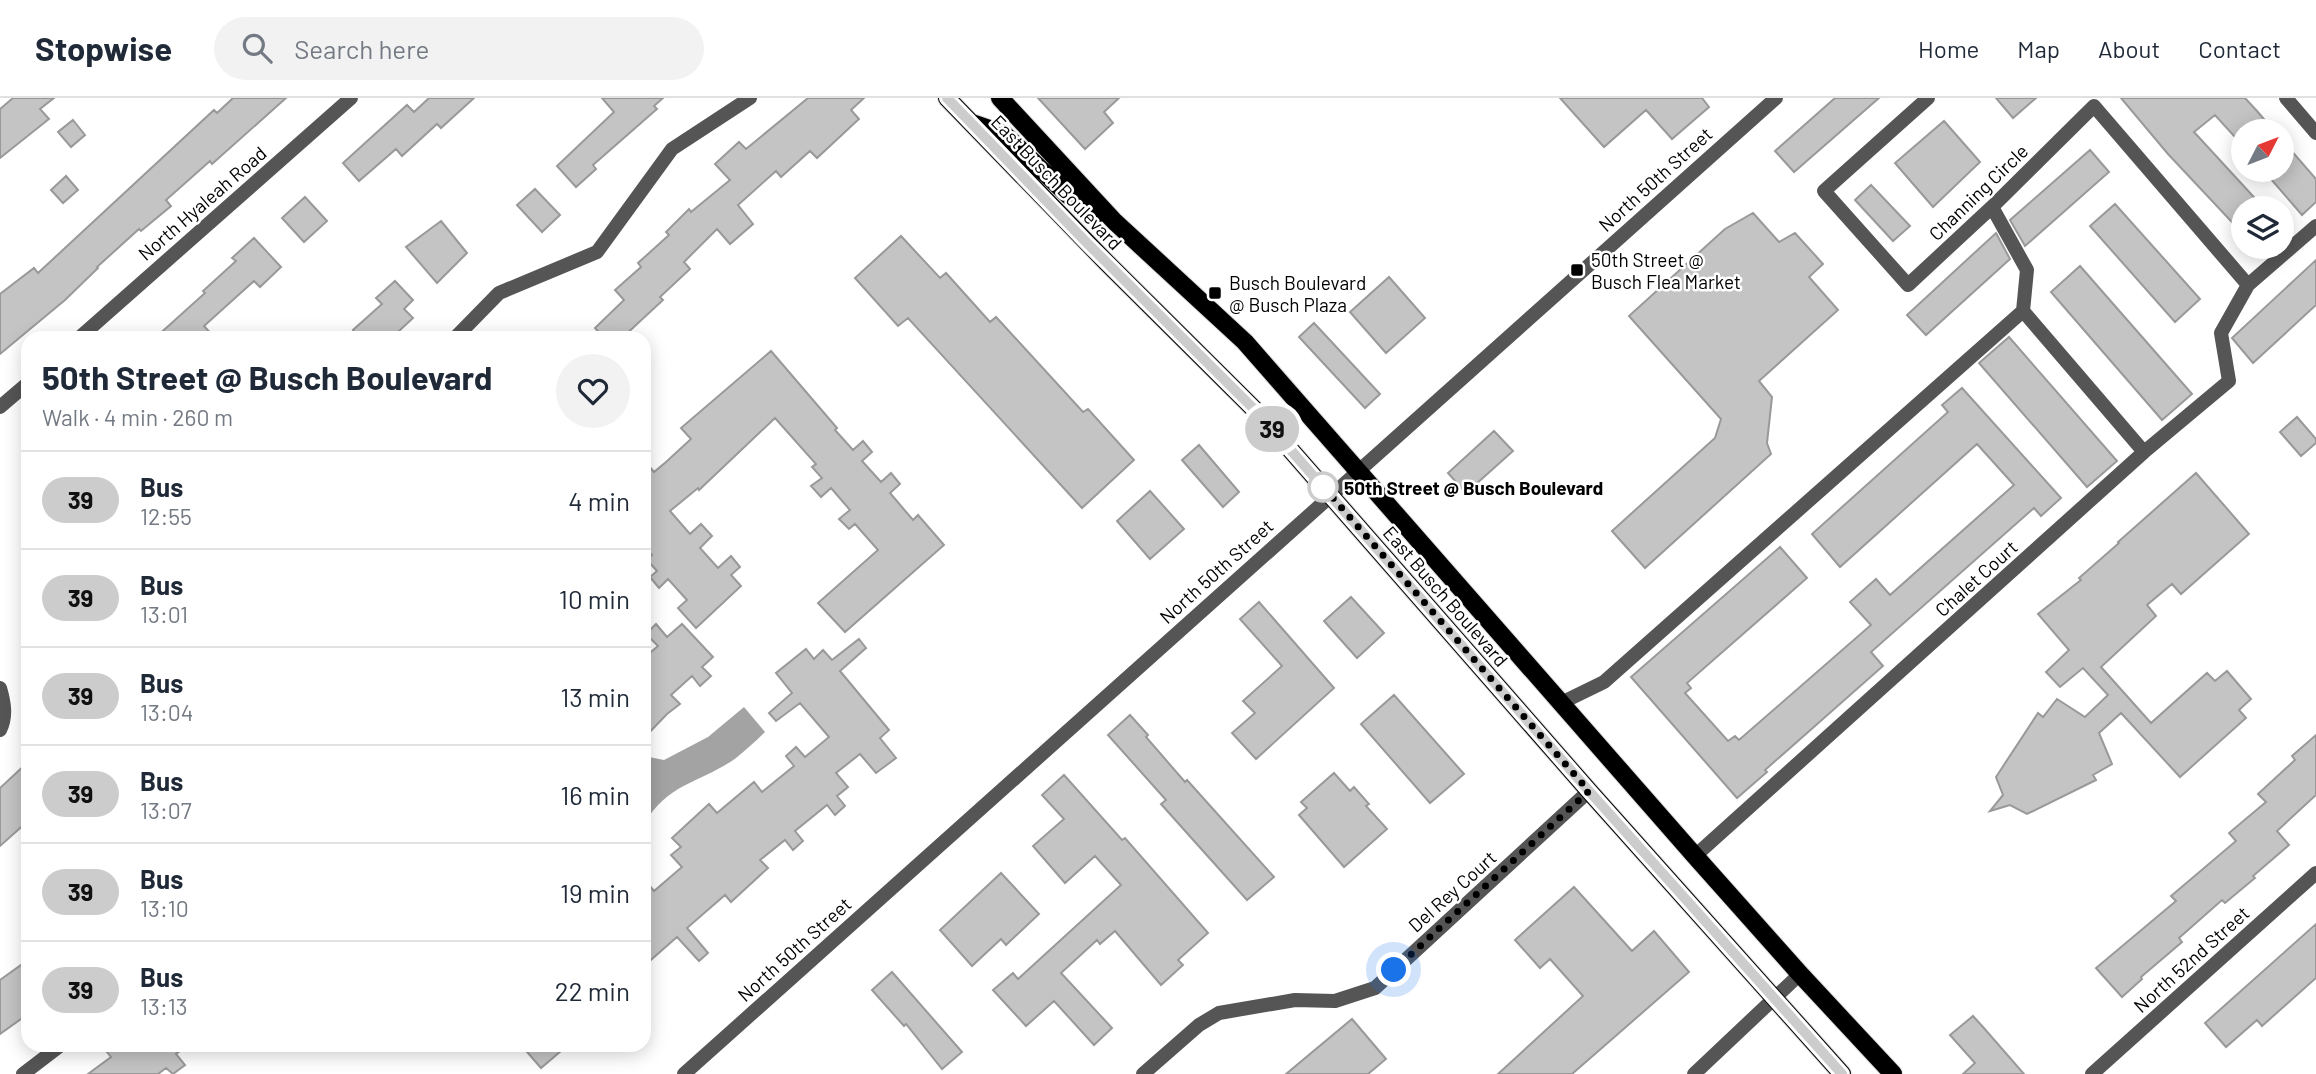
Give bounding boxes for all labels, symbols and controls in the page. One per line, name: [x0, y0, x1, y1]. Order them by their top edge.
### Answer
search box: [214, 17, 704, 80]
text: Stopwise: [35, 28, 172, 68]
icon: search: [238, 29, 276, 67]
text: Search here: [294, 33, 429, 64]
text: Home: [1918, 34, 1979, 63]
text: Map: [2017, 34, 2060, 63]
text: About: [2098, 34, 2160, 63]
text: Contact: [2198, 34, 2281, 63]
street label: East Busch Boulevard: [987, 110, 1127, 254]
north arrow: [2231, 119, 2294, 182]
map controls: [2231, 119, 2294, 259]
street label: North 50th Street: [1594, 122, 1716, 236]
street label: Channing Circle: [1924, 139, 2032, 245]
street label: North Hyaleah Road: [133, 141, 271, 265]
button: layers: [2231, 196, 2294, 259]
place label: 50th Street @ Busch Flea Market: [1591, 248, 1741, 293]
marker: 50th Street @ Busch Flea Market: [1569, 262, 1585, 278]
place label: Busch Boulevard @ Busch Plaza: [1229, 271, 1366, 316]
marker: Busch Boulevard @ Busch Plaza: [1207, 285, 1223, 301]
button: heart: [556, 354, 630, 428]
text: 50th Street @ Busch Boulevard: [42, 357, 492, 397]
text: Walk · 4 min · 260 m: [42, 403, 233, 431]
line badge: 39: [1240, 406, 1304, 452]
text: 39: [1259, 414, 1285, 443]
text: Bus: [140, 471, 183, 502]
marker: 50th Street @ Busch Boulevard: [1308, 472, 1338, 502]
place label: 50th Street @ Busch Boulevard: [1344, 476, 1603, 499]
text: 39: [68, 485, 93, 514]
text: 4 min: [568, 485, 630, 516]
text: 12:55: [140, 502, 192, 530]
street label: North 50th Street: [1155, 514, 1277, 628]
street label: East Busch Boulevard: [1379, 521, 1513, 671]
street label: Chalet Court: [1930, 535, 2022, 621]
text: Bus: [140, 569, 183, 600]
text: 39: [68, 583, 93, 612]
text: 10 min: [559, 583, 630, 614]
text: 13:01: [140, 600, 188, 628]
text: Bus: [140, 667, 183, 698]
text: 39: [68, 681, 93, 710]
text: 13 min: [560, 681, 630, 712]
text: 13:04: [140, 698, 193, 726]
text: Bus: [140, 765, 183, 796]
text: 39: [68, 779, 93, 808]
text: 16 min: [560, 779, 630, 810]
text: 13:07: [140, 796, 192, 824]
street label: Del Rey Court: [1403, 846, 1501, 936]
text: Bus: [140, 863, 183, 894]
text: 39: [68, 877, 93, 906]
text: 19 min: [560, 877, 630, 908]
street label: North 50th Street: [733, 892, 855, 1006]
text: 13:10: [140, 894, 189, 922]
street label: North 52nd Street: [2129, 901, 2253, 1017]
your location: [1376, 952, 1411, 987]
text: Bus: [140, 961, 183, 992]
text: 39: [68, 975, 93, 1004]
text: 22 min: [555, 975, 630, 1006]
text: 13:13: [140, 992, 188, 1020]

